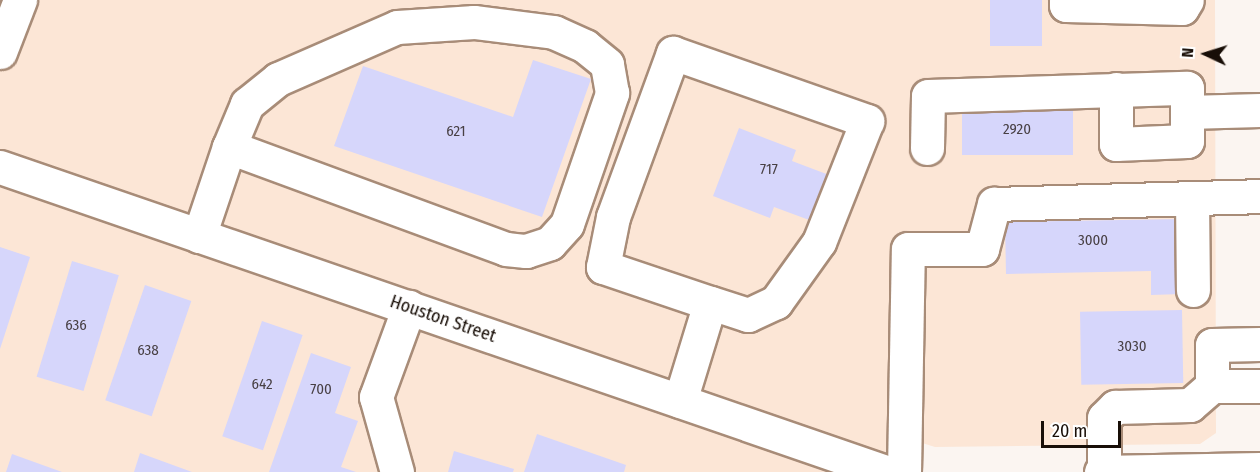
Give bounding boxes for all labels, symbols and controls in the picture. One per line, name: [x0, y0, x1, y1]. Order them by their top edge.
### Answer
north arrow: [1176, 24, 1236, 84]
text: N: [1178, 47, 1197, 58]
house number: 2920: [1003, 121, 1031, 139]
house number: 621: [446, 123, 466, 141]
house number: 717: [760, 161, 778, 179]
house number: 3000: [1078, 232, 1108, 250]
street label: Houston Street: [387, 291, 499, 347]
house number: 636: [65, 317, 87, 335]
house number: 3030: [1117, 338, 1147, 356]
house number: 638: [137, 342, 159, 360]
house number: 642: [251, 376, 273, 394]
house number: 700: [310, 381, 332, 399]
scale bar: [1044, 409, 1124, 447]
text: 20 m: [1052, 420, 1087, 442]

